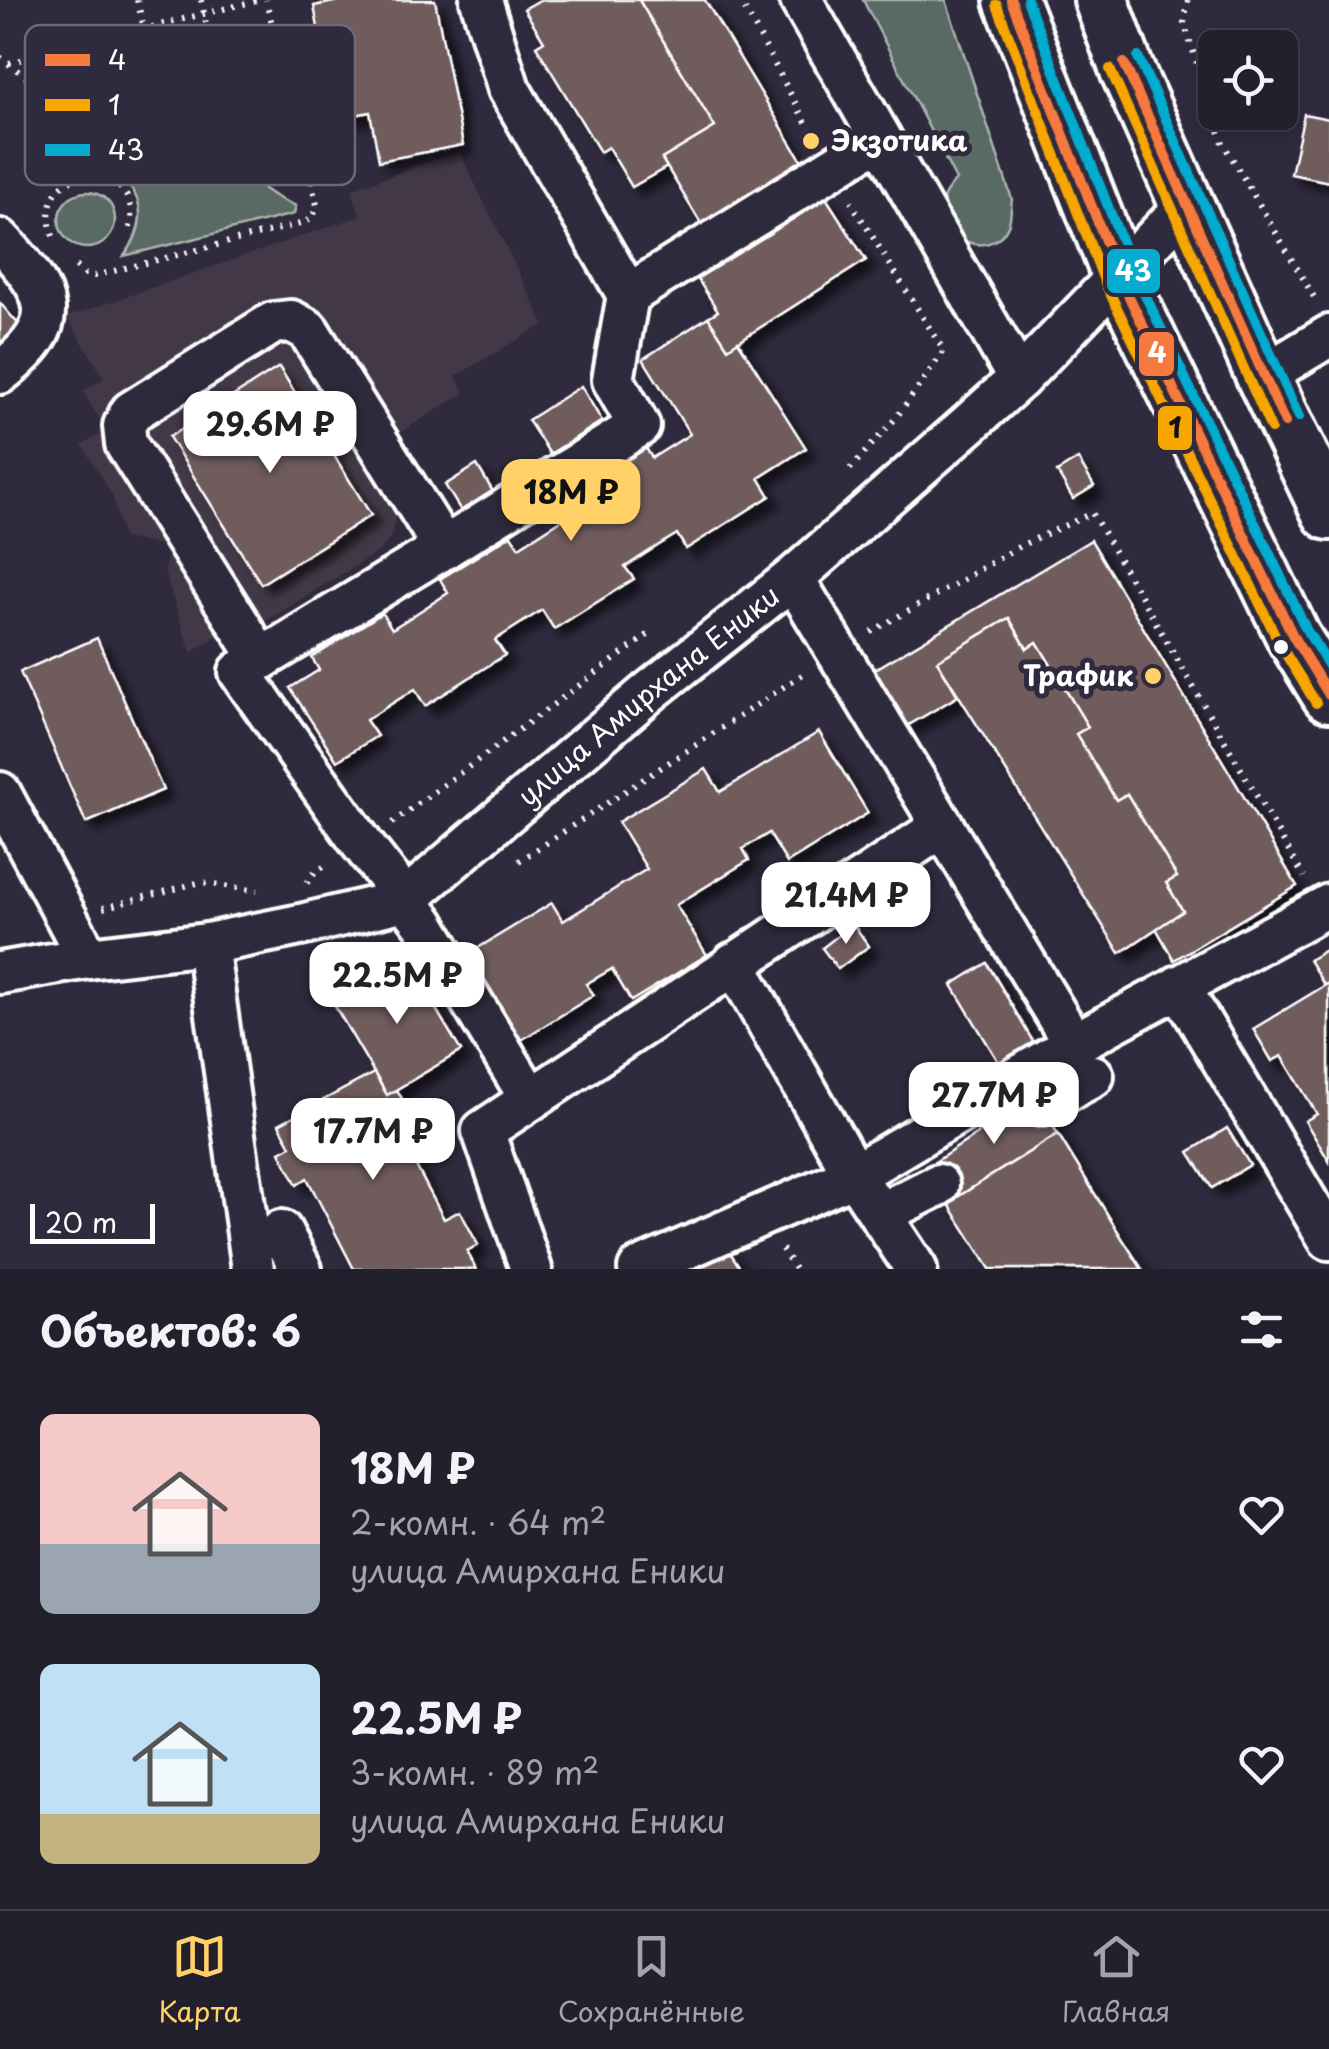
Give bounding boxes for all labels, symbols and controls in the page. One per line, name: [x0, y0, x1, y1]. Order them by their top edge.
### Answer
legend: [25, 25, 355, 185]
map controls: [1198, 30, 1298, 130]
button: locate: [1198, 30, 1298, 130]
text: 4: [108, 37, 127, 80]
text: 1: [108, 82, 121, 125]
place label: Экзотика: [831, 118, 968, 161]
text: 43: [108, 127, 144, 170]
marker: Экзотика: [800, 130, 822, 152]
line badge: 43: [1105, 247, 1162, 295]
text: 43: [1115, 248, 1151, 291]
line badge: 4: [1137, 330, 1176, 378]
text: 4: [1147, 330, 1167, 373]
pin: 29.6M ₽: [178, 391, 362, 476]
text: 29.6M ₽: [205, 399, 335, 447]
line badge: 1: [1156, 404, 1194, 452]
text: 1: [1168, 405, 1182, 448]
pin: 18M ₽: [501, 459, 641, 544]
text: 18M ₽: [523, 467, 619, 515]
street label: улица Амирхана Еники: [507, 574, 788, 816]
unlabelled marker: [1271, 637, 1291, 657]
place label: Трафик: [1023, 653, 1134, 696]
marker: Трафик: [1142, 665, 1164, 687]
pin: 21.4M ₽: [754, 862, 938, 947]
text: 21.4M ₽: [783, 870, 909, 918]
pin: 22.5M ₽: [305, 942, 489, 1027]
text: 22.5M ₽: [331, 950, 463, 998]
pin: 27.7M ₽: [902, 1062, 1086, 1147]
text: 27.7M ₽: [931, 1070, 1057, 1118]
pin: 17.7M ₽: [281, 1098, 465, 1183]
text: 17.7M ₽: [313, 1106, 433, 1154]
scale bar: [30, 1199, 155, 1244]
text: 20 m: [45, 1200, 117, 1243]
text: Объектов: 6: [40, 1298, 301, 1361]
icon: filters: [1234, 1302, 1289, 1357]
text: 18M ₽: [350, 1435, 475, 1498]
icon: home: [120, 1454, 240, 1574]
icon: heart: [1234, 1487, 1289, 1542]
text: 2-комн. · 64 m²: [350, 1498, 606, 1546]
text: улица Амирхана Еники: [350, 1546, 726, 1594]
text: 22.5M ₽: [350, 1685, 522, 1748]
icon: home: [120, 1704, 240, 1824]
icon: heart: [1234, 1737, 1289, 1792]
text: 3-комн. · 89 m²: [350, 1748, 599, 1796]
text: улица Амирхана Еники: [350, 1796, 726, 1844]
tab: Карта: [159, 1929, 241, 2032]
tab: Сохранённые: [558, 1929, 745, 2032]
tab: Главная: [1062, 1929, 1170, 2032]

